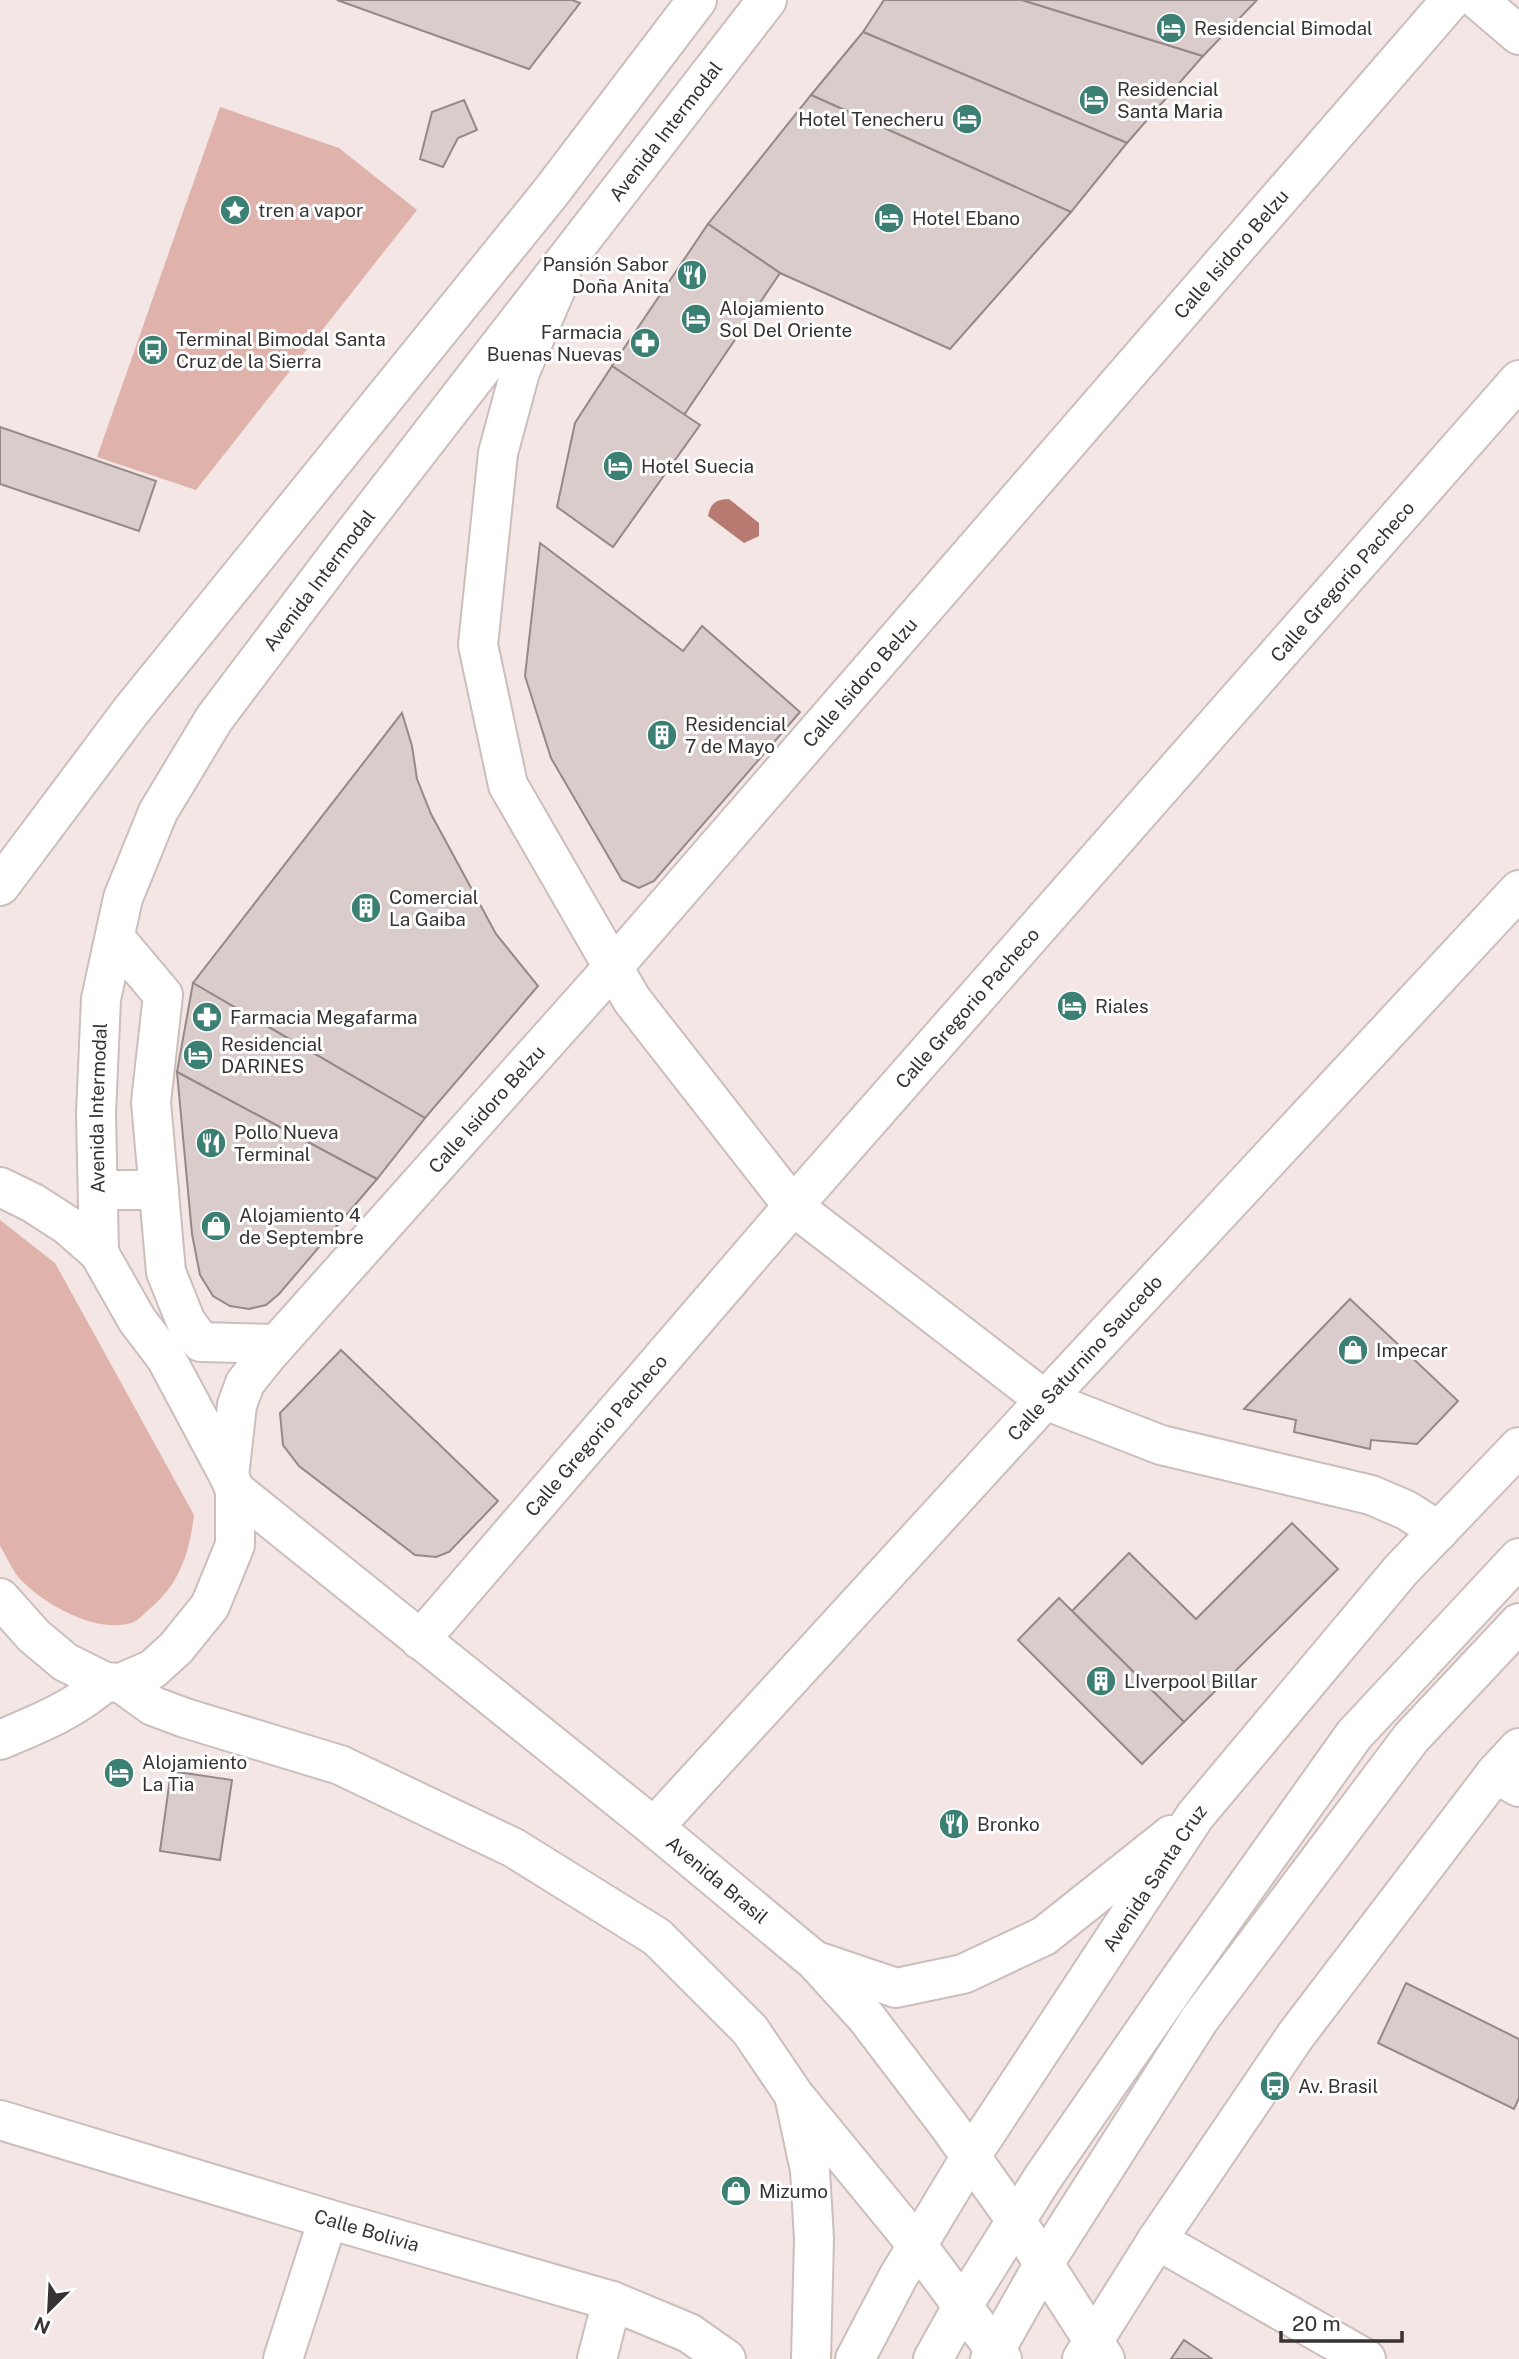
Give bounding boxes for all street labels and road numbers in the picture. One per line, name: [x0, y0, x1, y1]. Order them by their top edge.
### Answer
street label: Avenida Intermodal: [604, 57, 726, 206]
street label: Calle Isidoro Belzu: [1169, 185, 1293, 323]
street label: Calle Gregorio Pacheco: [1266, 496, 1419, 666]
street label: Avenida Intermodal: [259, 505, 379, 655]
street label: Calle Isidoro Belzu: [798, 613, 922, 751]
street label: Calle Gregorio Pacheco: [891, 923, 1044, 1093]
street label: Avenida Intermodal: [85, 1022, 111, 1194]
street label: Calle Isidoro Belzu: [424, 1041, 549, 1177]
street label: Calle Saturnino Saucedo: [1003, 1270, 1167, 1445]
street label: Calle Gregorio Pacheco: [520, 1350, 672, 1521]
street label: Avenida Santa Cruz: [1098, 1800, 1211, 1956]
street label: Avenida Brasil: [662, 1831, 772, 1928]
street label: Calle Bolivia: [312, 2204, 422, 2256]

